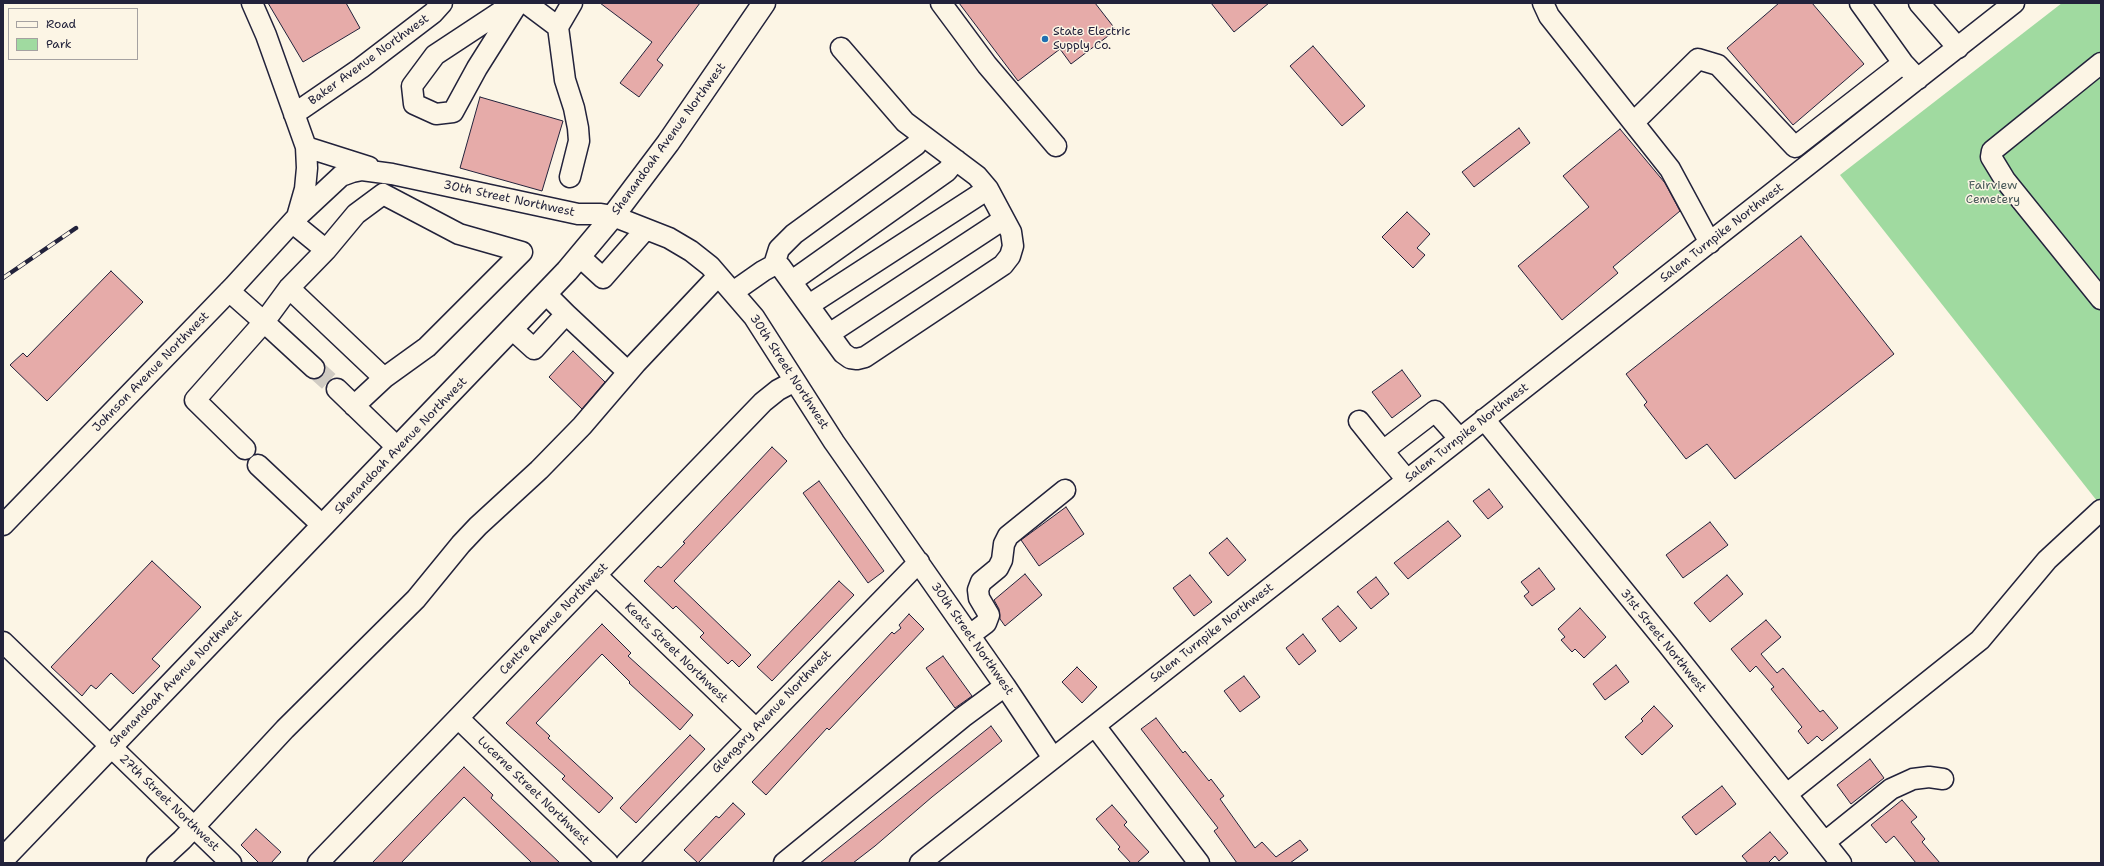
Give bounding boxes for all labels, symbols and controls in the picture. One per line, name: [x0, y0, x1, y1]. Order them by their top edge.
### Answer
legend: [8, 8, 138, 60]
street label: Baker Avenue Northwest: [306, 12, 432, 108]
text: Road: [46, 16, 76, 32]
place label: State Electric Supply Co.: [1053, 25, 1130, 53]
marker: State Electric Supply Co.: [1040, 34, 1050, 44]
text: Park: [46, 36, 72, 52]
street label: Shenandoah Avenue Northwest: [609, 60, 729, 218]
street label: 30th Street Northwest: [442, 178, 576, 220]
park label: Fairview Cemetery: [1966, 179, 2020, 207]
street label: Salem Turnpike Northwest: [1657, 180, 1787, 286]
street label: Johnson Avenue Northwest: [90, 309, 212, 435]
street label: 30th Street Northwest: [746, 312, 832, 432]
street label: Shenandoah Avenue Northwest: [332, 375, 470, 517]
street label: Salem Turnpike Northwest: [1402, 380, 1532, 486]
street label: Centre Avenue Northwest: [497, 560, 611, 678]
street label: 30th Street Northwest: [928, 580, 1016, 698]
street label: Salem Turnpike Northwest: [1147, 580, 1277, 686]
street label: 31st Street Northwest: [1617, 587, 1709, 695]
street label: Keats Street Northwest: [622, 600, 730, 706]
street label: Shenandoah Avenue Northwest: [107, 608, 245, 750]
street label: Glengary Avenue Northwest: [709, 647, 835, 777]
street label: Lucerne Street Northwest: [474, 734, 592, 848]
street label: 27th Street Northwest: [116, 752, 222, 854]

